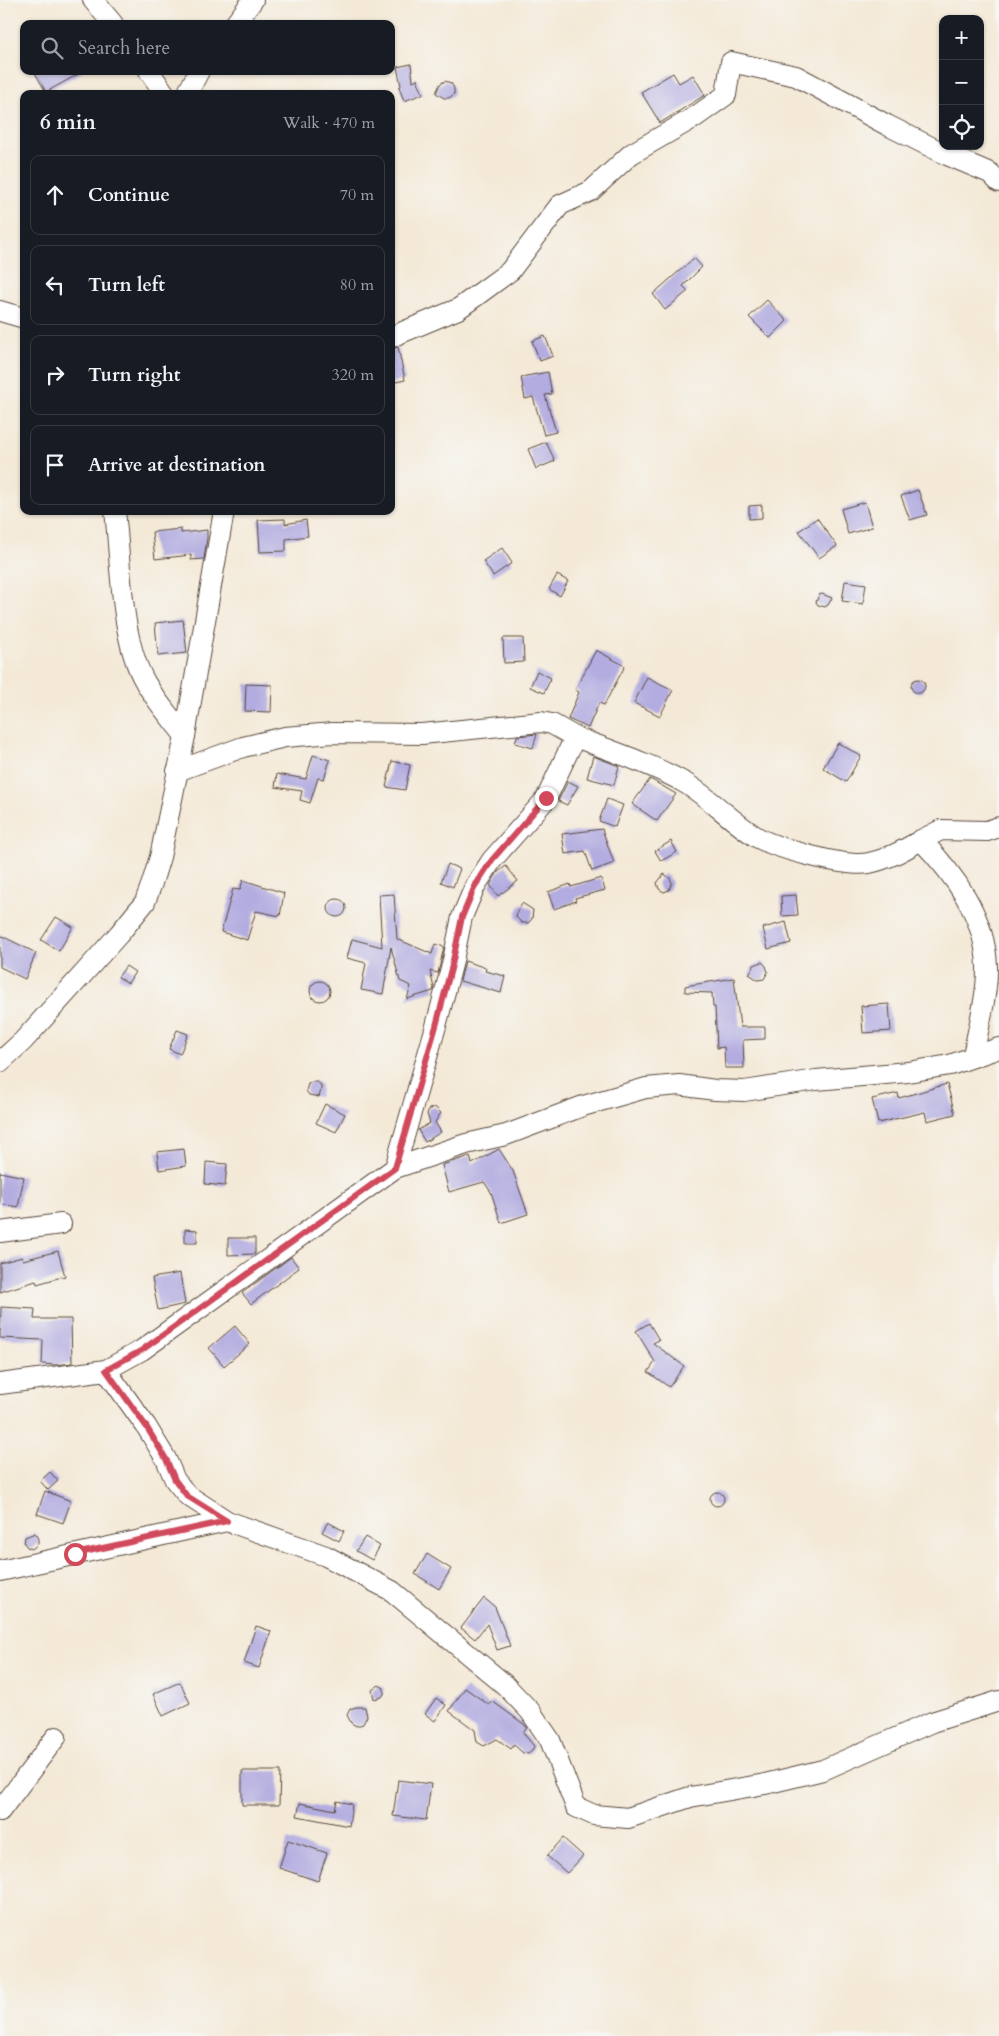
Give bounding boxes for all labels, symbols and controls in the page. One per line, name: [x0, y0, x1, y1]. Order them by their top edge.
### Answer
map controls: [939, 15, 984, 150]
button: +: [939, 15, 984, 60]
search box: [20, 20, 395, 75]
icon: search: [38, 34, 66, 62]
text: Search here: [78, 35, 170, 61]
button: −: [939, 60, 984, 105]
button: locate: [939, 105, 984, 150]
text: 6 min: [40, 108, 96, 137]
text: Walk · 470 m: [283, 112, 375, 134]
icon: ahead: [41, 181, 69, 209]
text: Continue: [88, 182, 170, 208]
text: 70 m: [340, 184, 374, 206]
icon: left: [41, 271, 69, 299]
text: Turn left: [88, 272, 165, 298]
text: 80 m: [340, 274, 374, 296]
icon: right: [41, 361, 69, 389]
text: Turn right: [88, 362, 180, 388]
text: 320 m: [332, 364, 374, 386]
icon: arrive: [41, 451, 69, 479]
text: Arrive at destination: [88, 452, 265, 478]
route end: [535, 787, 558, 810]
route start: [64, 1543, 87, 1566]

